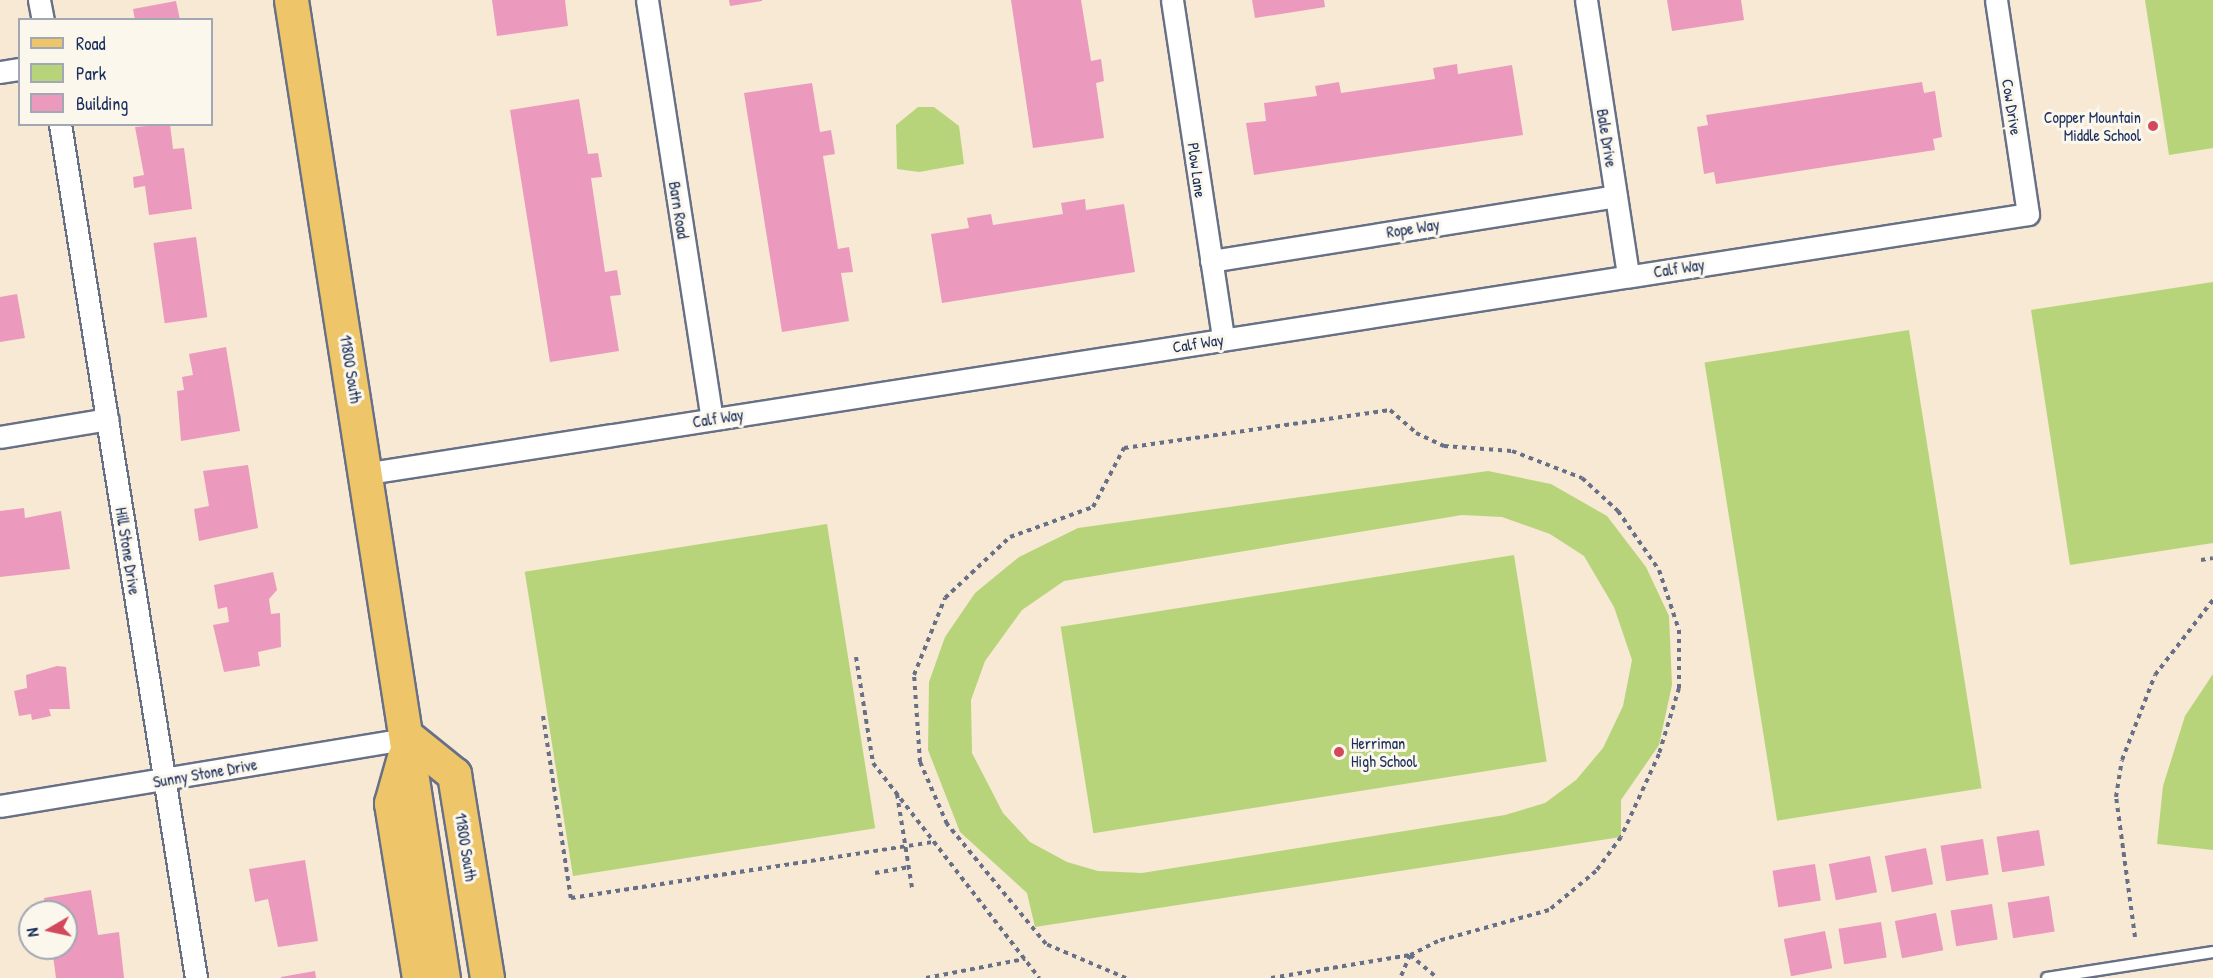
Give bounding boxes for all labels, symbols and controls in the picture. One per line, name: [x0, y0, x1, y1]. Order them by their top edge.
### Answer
legend: [18, 18, 213, 126]
text: Road: [76, 31, 106, 56]
text: Park: [76, 61, 106, 86]
street label: Cow Drive: [1998, 78, 2026, 136]
text: Building: [76, 91, 128, 116]
street label: Bale Drive: [1593, 107, 1621, 169]
place label: Copper Mountain Middle School: [2044, 107, 2141, 145]
marker: Copper Mountain Middle School: [2146, 119, 2160, 133]
street label: Plow Lane: [1184, 141, 1210, 199]
street label: Barn Road: [665, 180, 693, 240]
street label: Rope Way: [1385, 214, 1441, 242]
street label: Calf Way: [1652, 254, 1706, 282]
street label: Calf Way: [1171, 329, 1225, 357]
street label: 11800 South: [336, 333, 366, 405]
street label: Calf Way: [691, 404, 745, 432]
street label: Hill Stone Drive: [112, 506, 144, 596]
place label: Herriman High School: [1351, 733, 1417, 771]
marker: Herriman High School: [1332, 745, 1346, 759]
street label: Sunny Stone Drive: [151, 754, 259, 792]
street label: 11800 South: [451, 811, 481, 883]
north arrow: [18, 900, 78, 960]
text: N: [21, 927, 44, 938]

